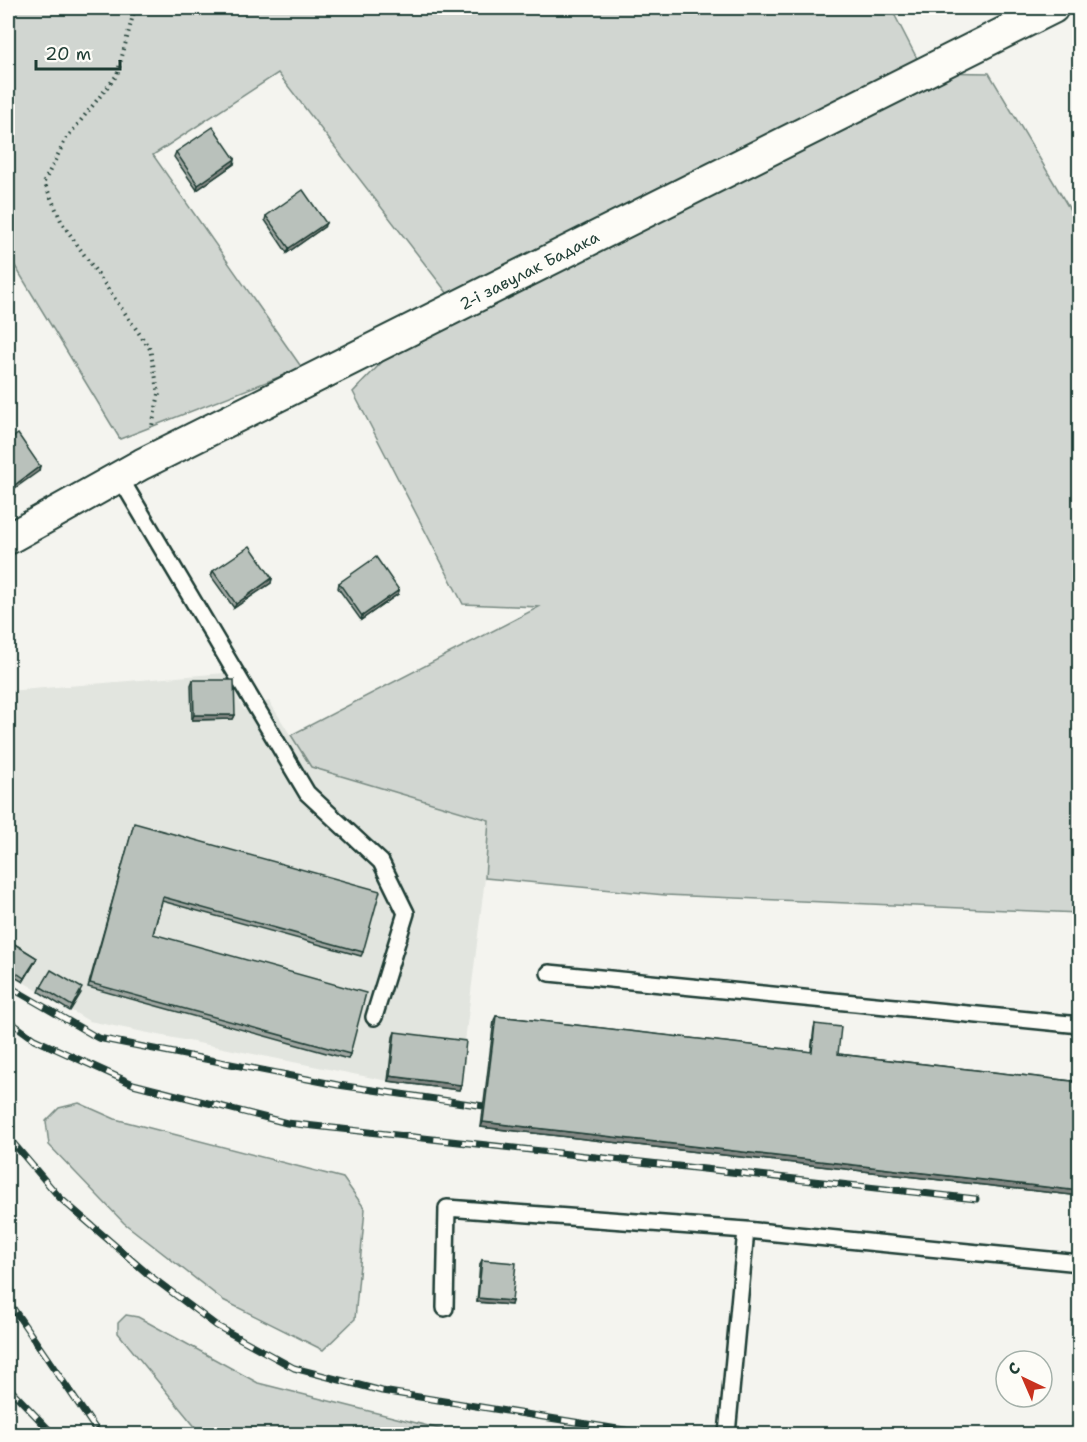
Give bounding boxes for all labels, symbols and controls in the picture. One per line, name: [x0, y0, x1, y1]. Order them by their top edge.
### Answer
scale bar: [36, 33, 120, 71]
text: 20 m: [45, 42, 91, 66]
street label: 2-і завулак Бадака: [456, 226, 603, 315]
north arrow: [994, 1349, 1054, 1409]
text: С: [1003, 1357, 1025, 1380]

